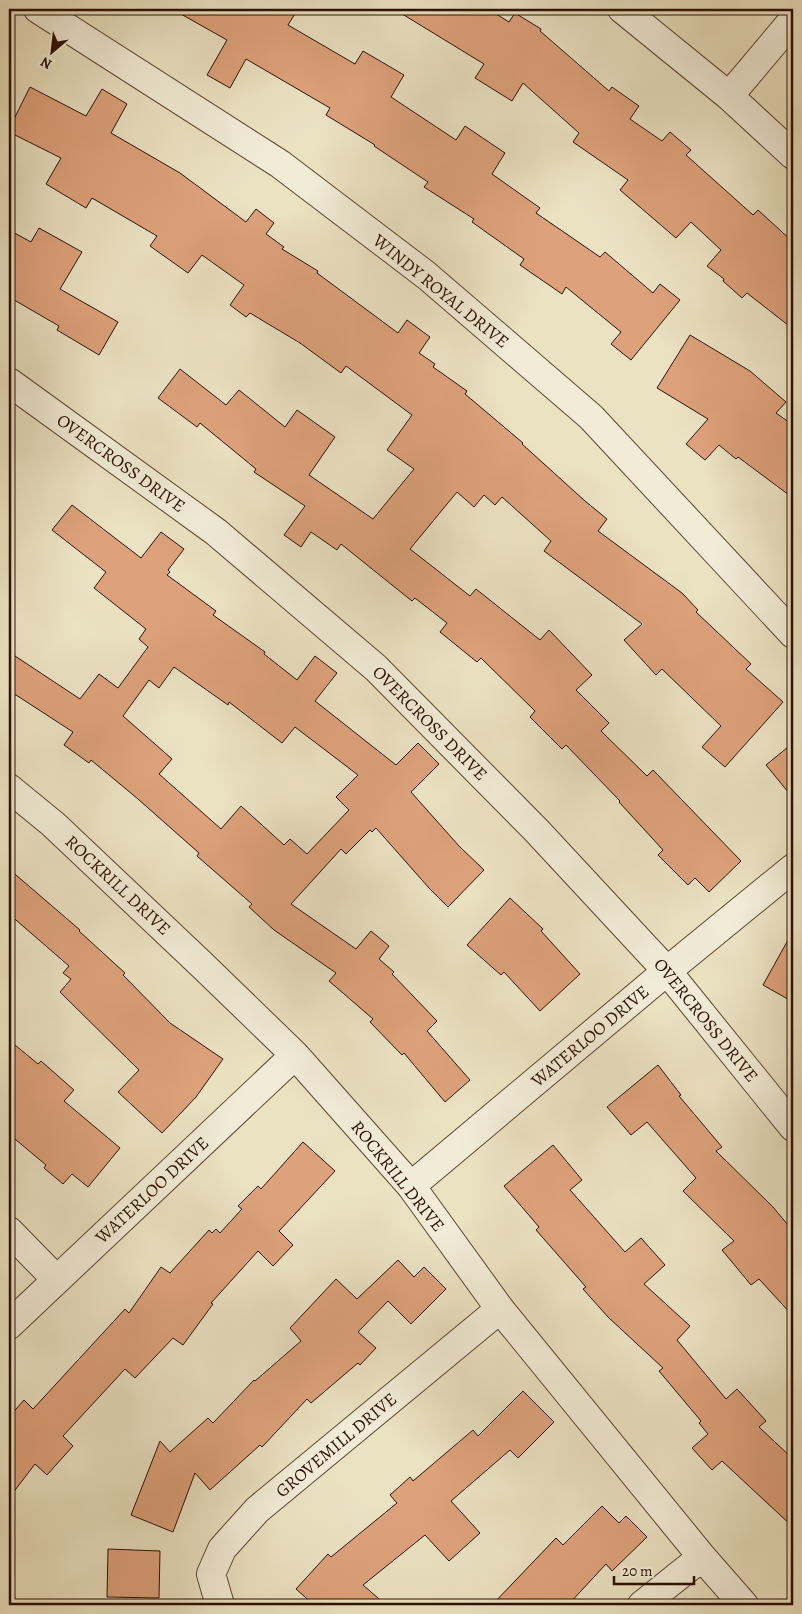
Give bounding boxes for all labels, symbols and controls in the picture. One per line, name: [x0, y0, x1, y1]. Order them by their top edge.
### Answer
north arrow: [28, 28, 78, 78]
text: N: [37, 52, 55, 74]
street label: WINDY ROYAL DRIVE: [367, 228, 514, 353]
street label: OVERCROSS DRIVE: [52, 408, 190, 518]
street label: OVERCROSS DRIVE: [367, 660, 493, 786]
street label: ROCKRILL DRIVE: [60, 830, 176, 940]
street label: OVERCROSS DRIVE: [648, 953, 764, 1087]
street label: WATERLOO DRIVE: [525, 980, 654, 1093]
street label: ROCKRILL DRIVE: [346, 1115, 450, 1237]
street label: WATERLOO DRIVE: [89, 1131, 214, 1250]
street label: GROVEMILL DRIVE: [270, 1387, 402, 1503]
scale bar: [614, 1554, 694, 1586]
text: 20 m: [622, 1561, 653, 1581]

